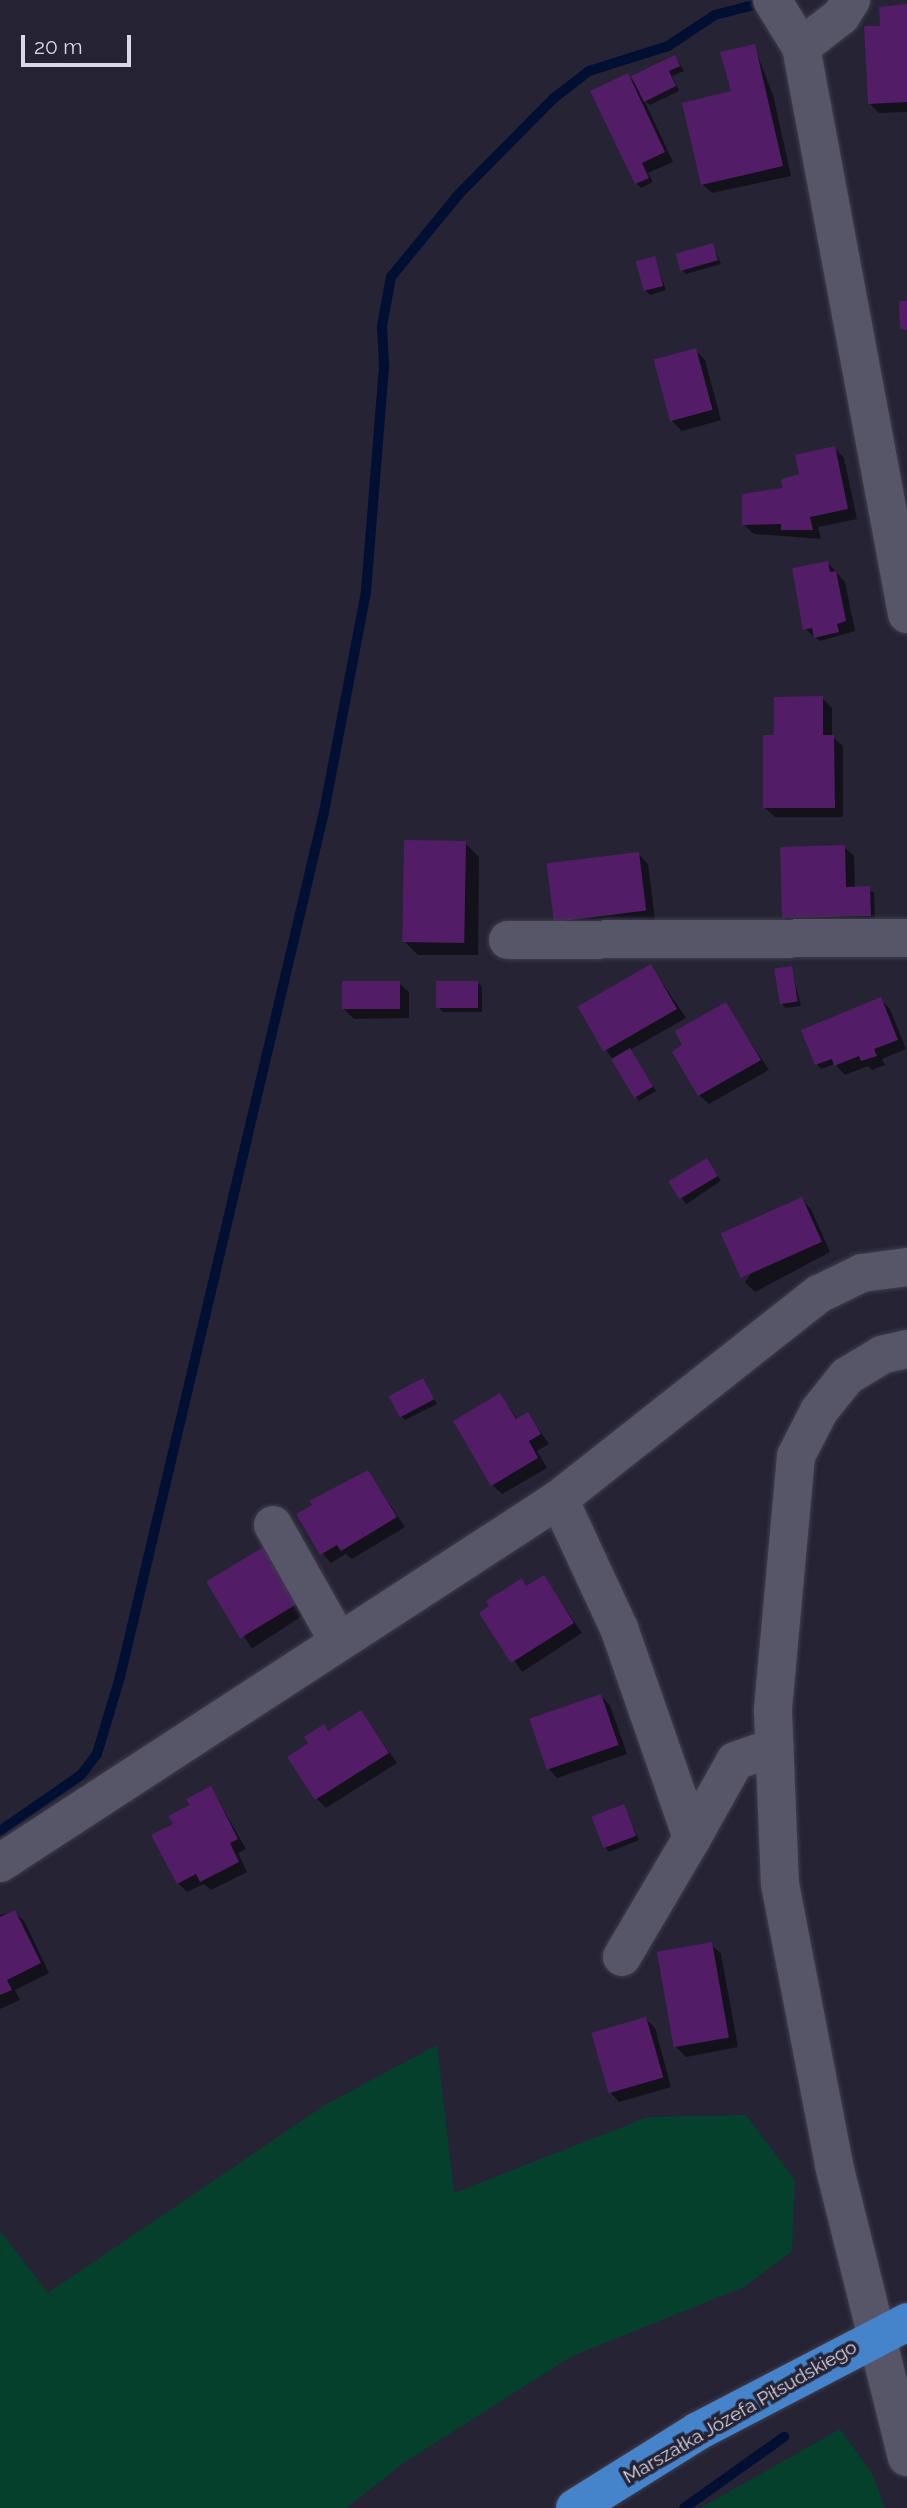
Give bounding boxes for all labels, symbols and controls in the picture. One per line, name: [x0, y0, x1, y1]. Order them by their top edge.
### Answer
scale bar: [24, 21, 135, 65]
text: 20 m: [34, 34, 82, 59]
street label: Marszałka Józefa Piłsudskiego: [619, 2336, 861, 2488]

